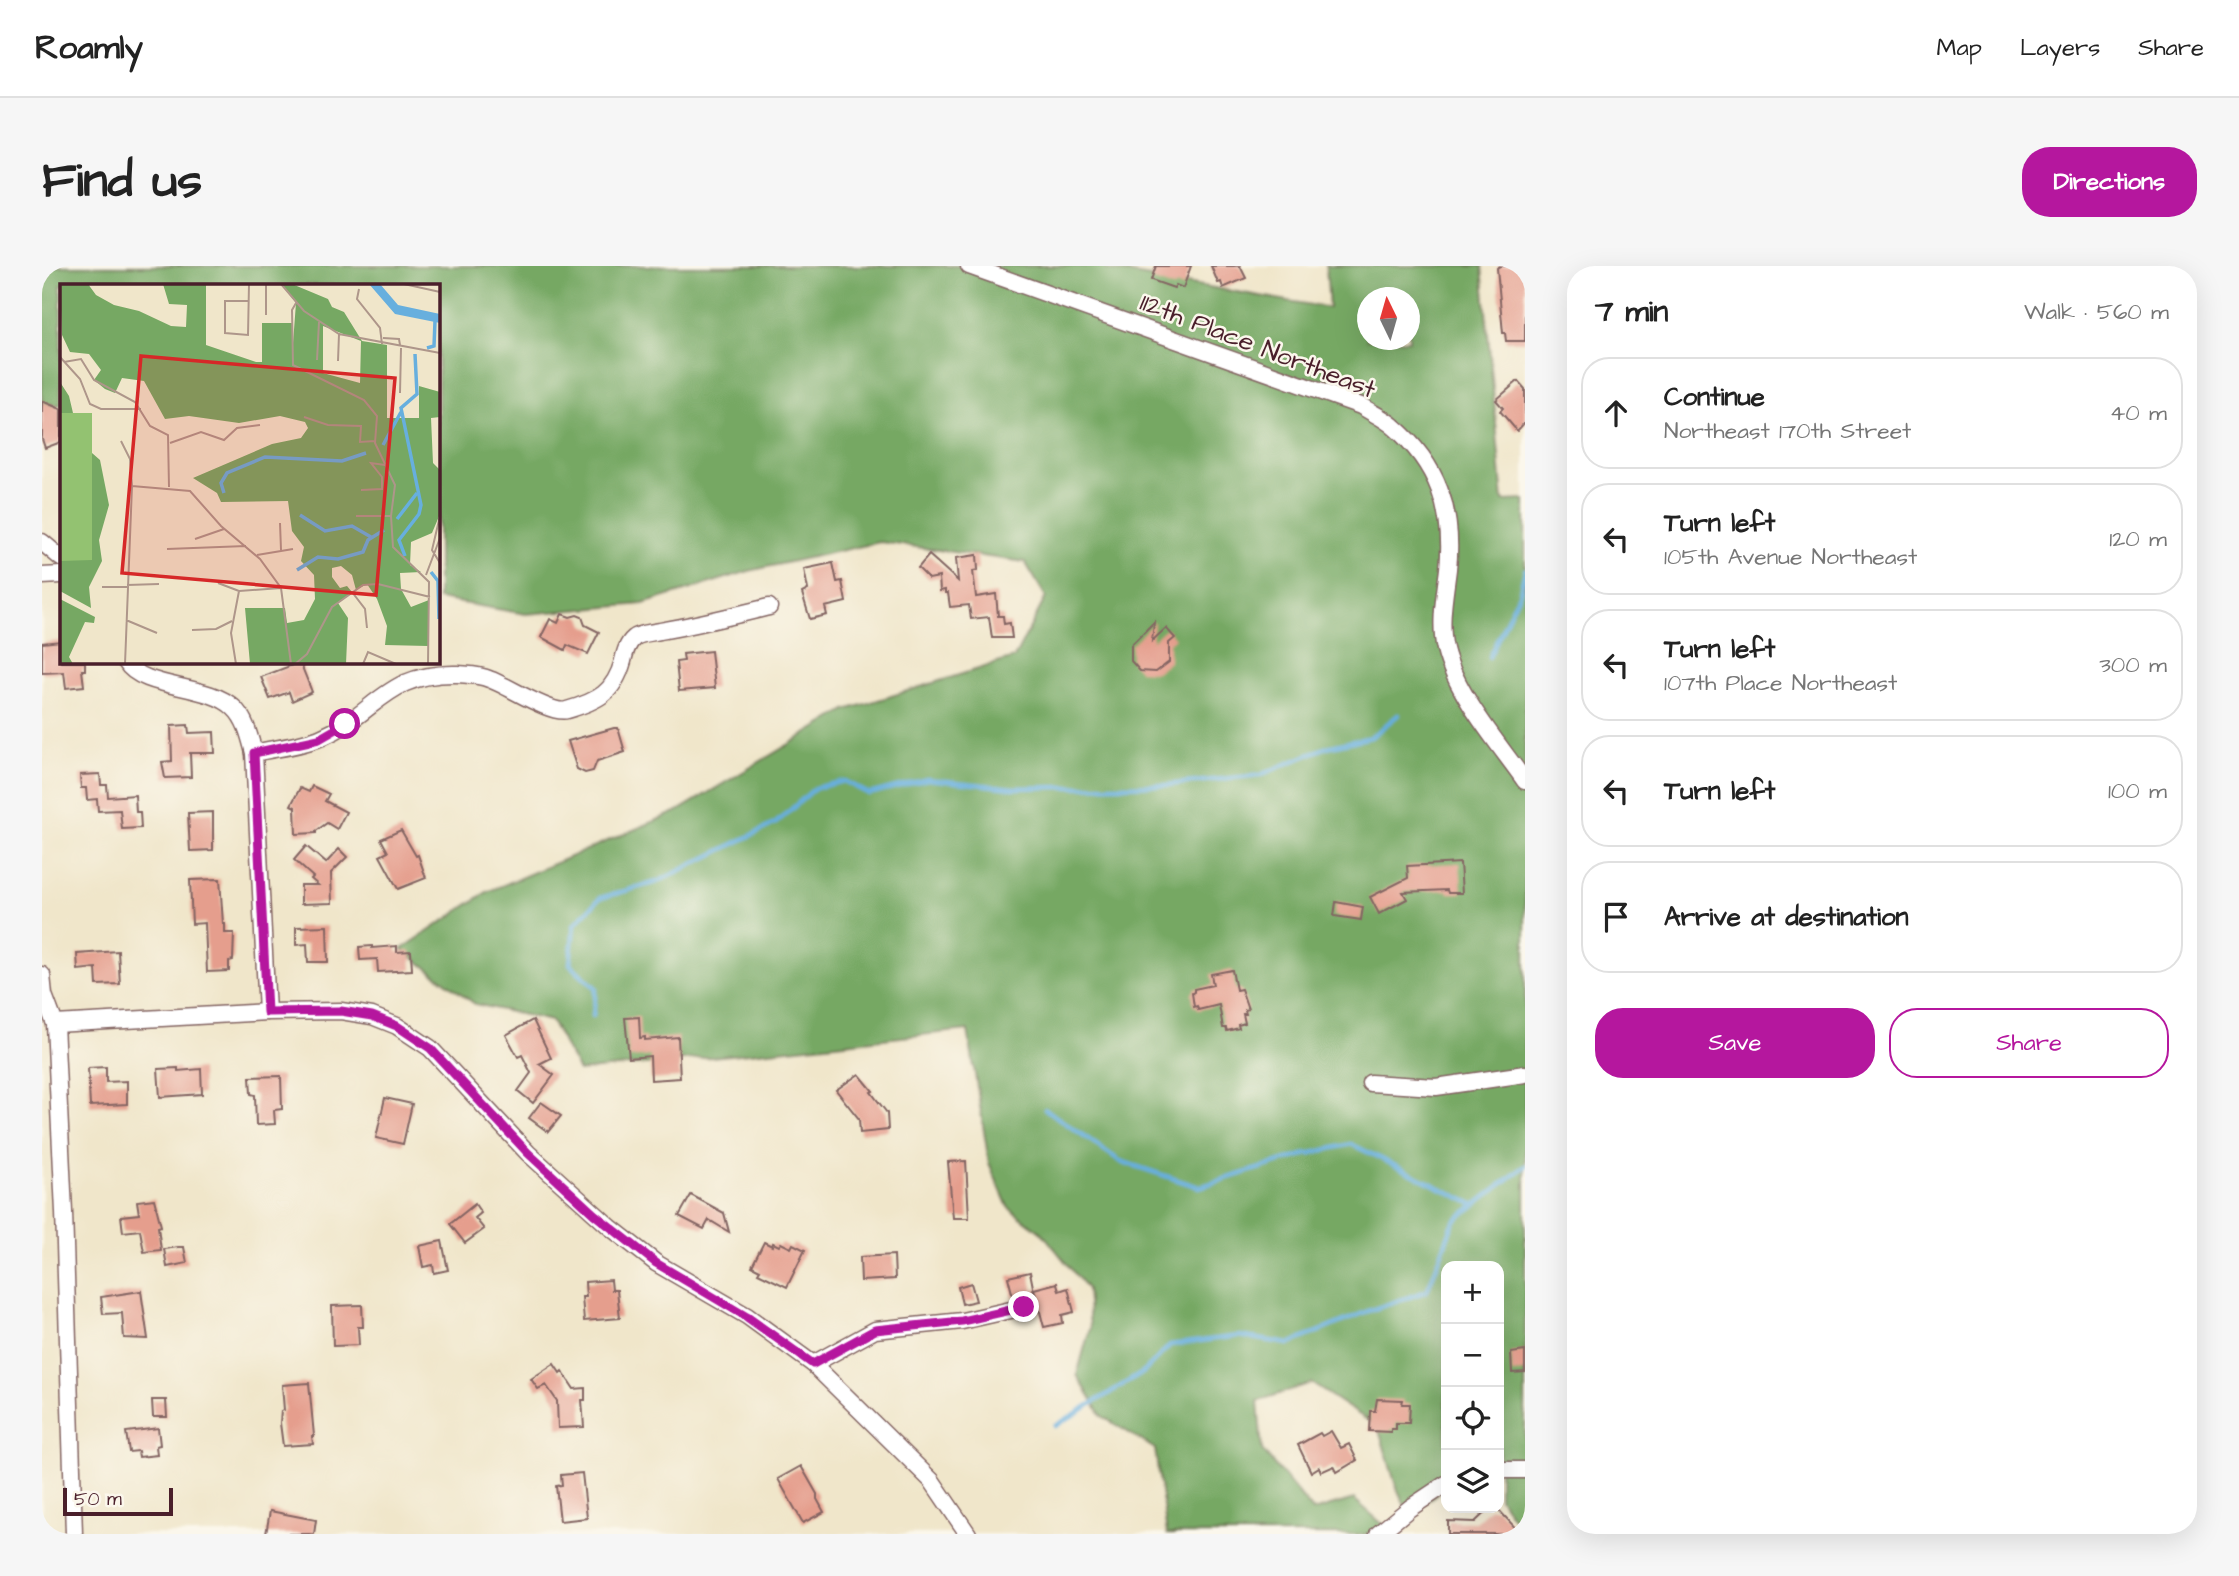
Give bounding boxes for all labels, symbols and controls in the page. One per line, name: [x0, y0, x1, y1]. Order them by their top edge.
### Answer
text: Roamly: [35, 25, 143, 71]
text: Map: [1937, 31, 1982, 65]
text: Layers: [2020, 31, 2100, 65]
text: Share: [2138, 31, 2204, 65]
button: Directions: [2022, 147, 2197, 217]
text: Find us: [42, 148, 202, 216]
inset map: [60, 284, 439, 663]
street label: 112th Place Northeast: [1135, 284, 1381, 408]
north arrow: [1357, 287, 1420, 350]
text: 7 min: [1595, 291, 1668, 333]
text: Walk · 560 m: [2024, 296, 2169, 328]
text: Continue: [1664, 379, 1765, 415]
icon: ahead: [1597, 394, 1635, 432]
text: 40 m: [2110, 397, 2167, 429]
text: Northeast 170th Street: [1664, 415, 1911, 447]
text: Turn left: [1664, 505, 1775, 541]
icon: left: [1597, 520, 1635, 558]
text: 120 m: [2109, 523, 2167, 555]
text: 105th Avenue Northeast: [1664, 541, 1917, 573]
text: Turn left: [1664, 631, 1775, 667]
icon: left: [1597, 646, 1635, 684]
text: 300 m: [2099, 649, 2167, 681]
text: 107th Place Northeast: [1664, 667, 1897, 699]
route start: [329, 708, 360, 739]
icon: left: [1597, 772, 1635, 810]
text: Turn left: [1664, 773, 1775, 809]
text: 100 m: [2108, 775, 2167, 807]
icon: arrive: [1597, 898, 1635, 936]
text: Arrive at destination: [1664, 899, 1909, 935]
button: Save: [1595, 1008, 1875, 1078]
button: Share: [1889, 1008, 2169, 1078]
map controls: [1441, 1261, 1504, 1513]
button: +: [1441, 1261, 1504, 1324]
route end: [1008, 1291, 1039, 1322]
button: −: [1441, 1324, 1504, 1387]
button: locate: [1441, 1387, 1504, 1450]
button: layers: [1441, 1450, 1504, 1513]
scale bar: [63, 1485, 173, 1517]
text: 50 m: [74, 1486, 122, 1513]

